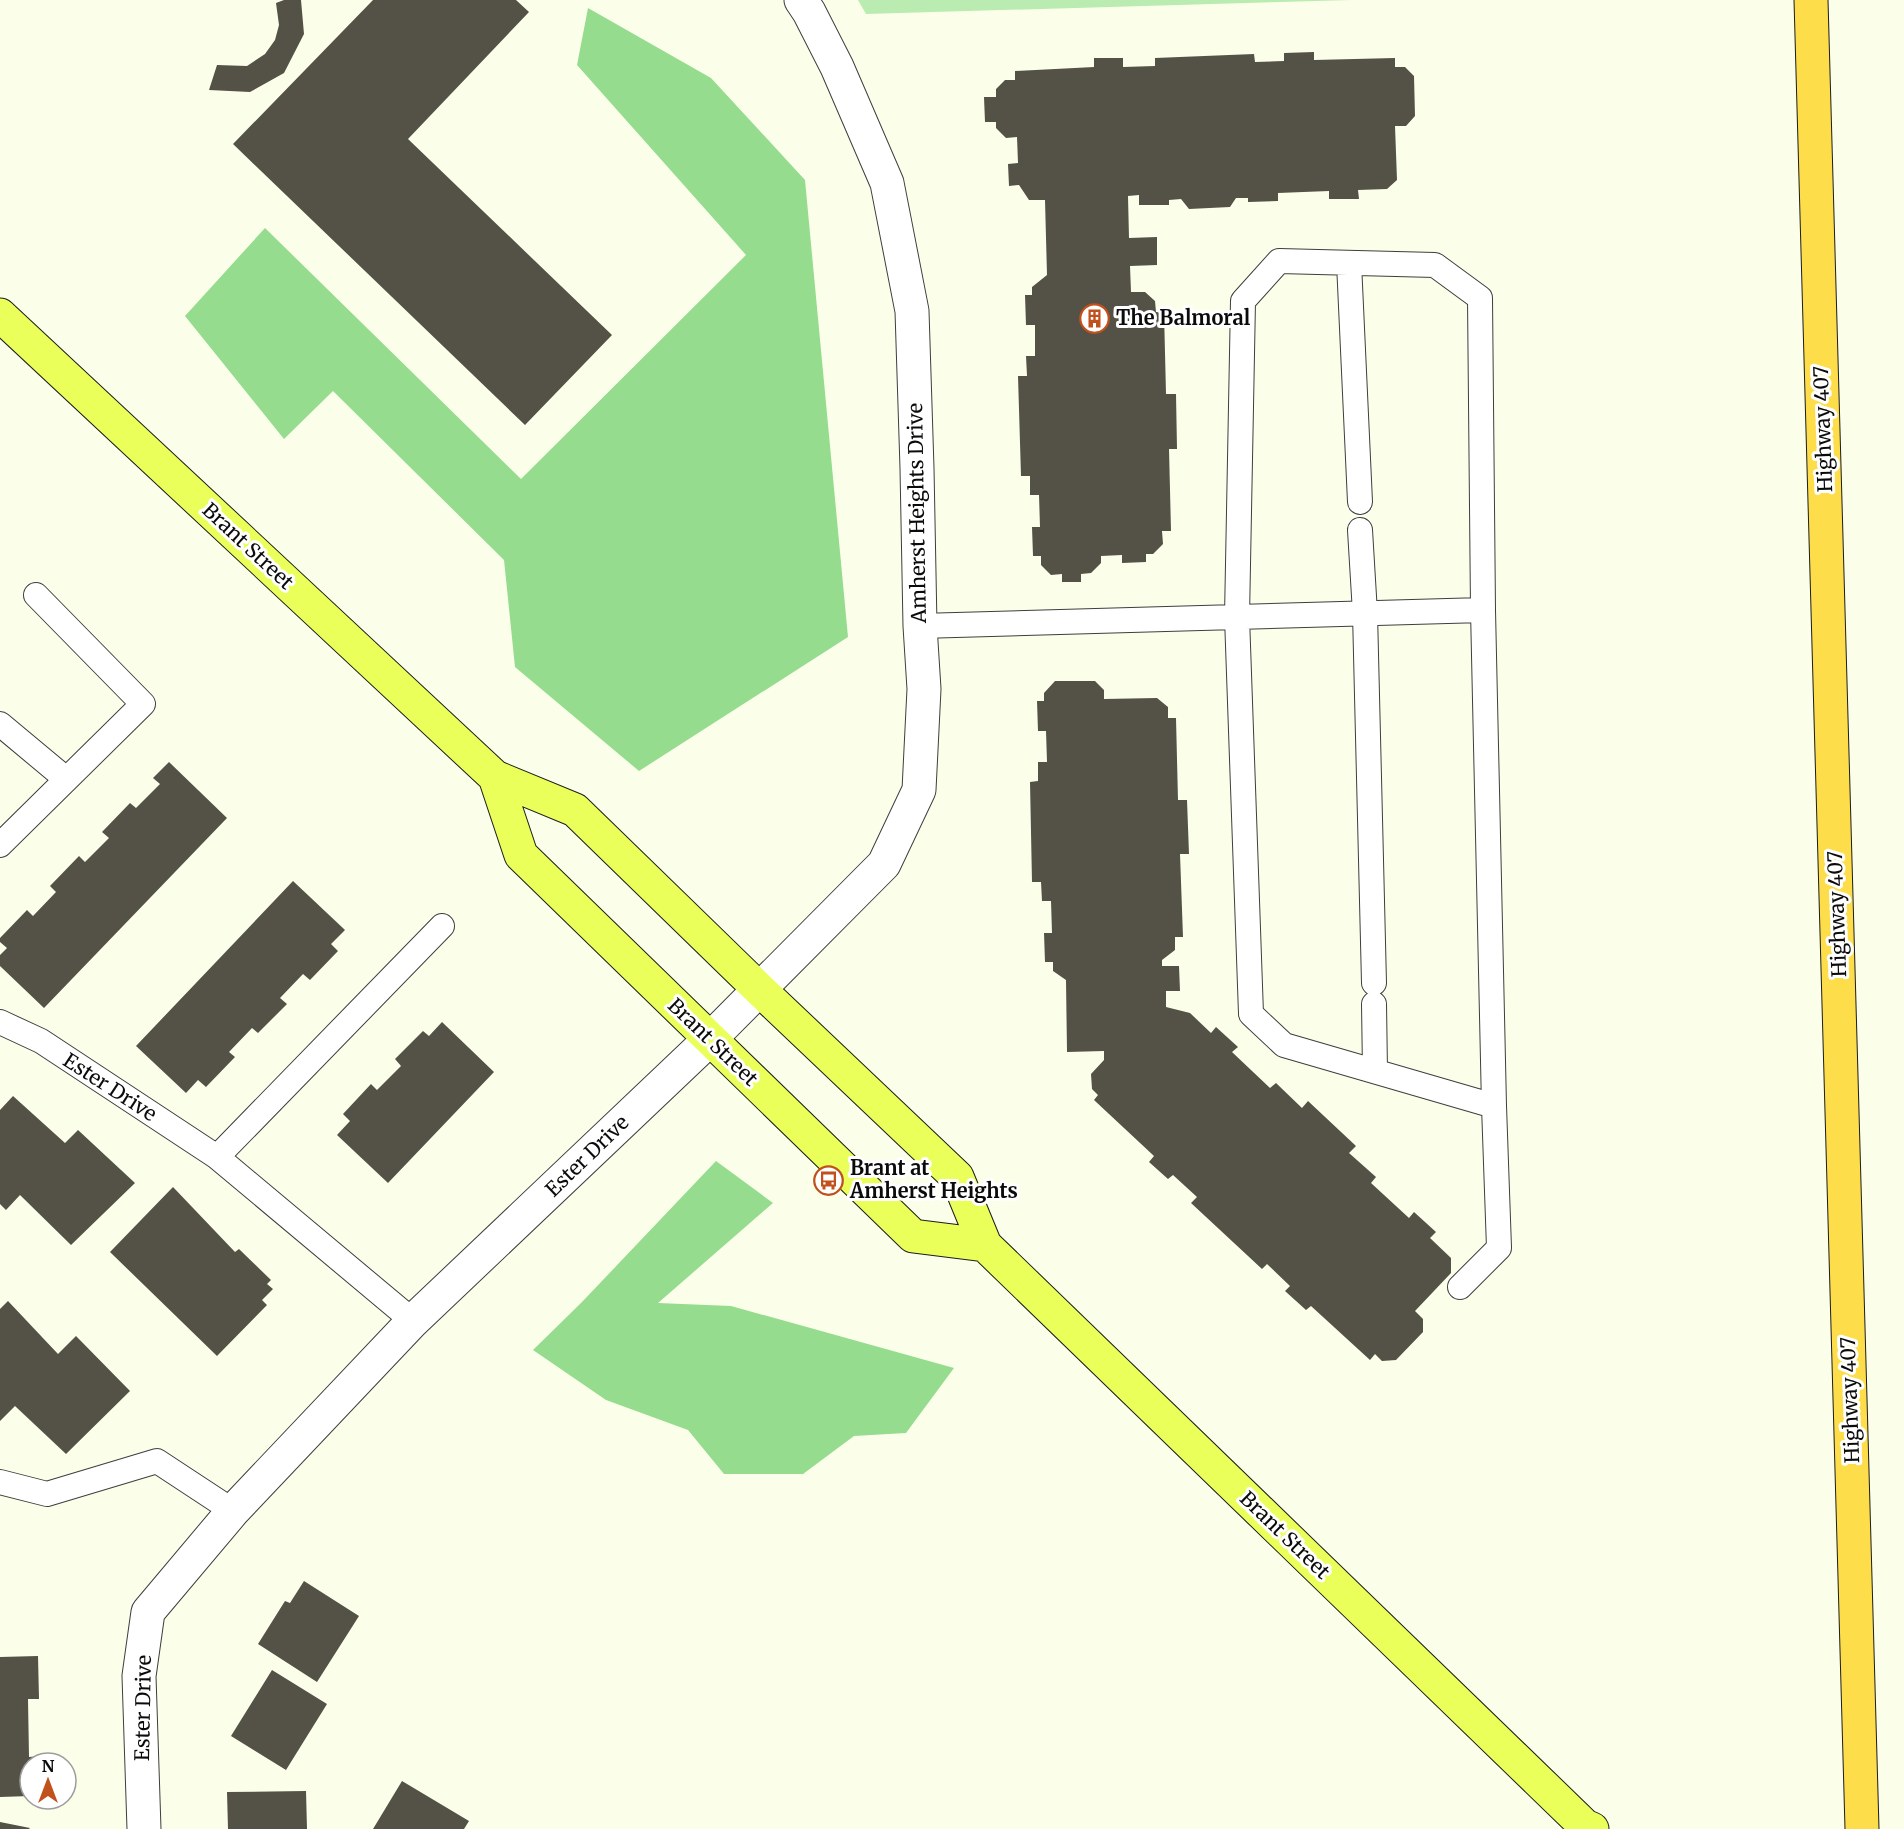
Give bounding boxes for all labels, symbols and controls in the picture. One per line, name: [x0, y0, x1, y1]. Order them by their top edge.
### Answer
building icon: The Balmoral: [1079, 302, 1111, 334]
place label: The Balmoral: [1116, 305, 1251, 330]
street label: Highway 407: [1808, 365, 1837, 493]
street label: Amherst Heights Drive: [902, 403, 931, 624]
street label: Brant Street: [198, 497, 299, 594]
street label: Highway 407: [1822, 850, 1851, 978]
street label: Brant Street: [663, 993, 764, 1091]
street label: Ester Drive: [59, 1047, 162, 1126]
street label: Ester Drive: [540, 1110, 634, 1202]
place label: Brant at Amherst Heights: [849, 1155, 1018, 1203]
bus stop icon: Brant at Amherst Heights: [813, 1164, 845, 1196]
street label: Highway 407: [1835, 1336, 1864, 1464]
street label: Brant Street: [1235, 1486, 1336, 1584]
street label: Ester Drive: [129, 1655, 156, 1761]
north arrow: [18, 1751, 78, 1811]
text: N: [42, 1756, 55, 1776]

